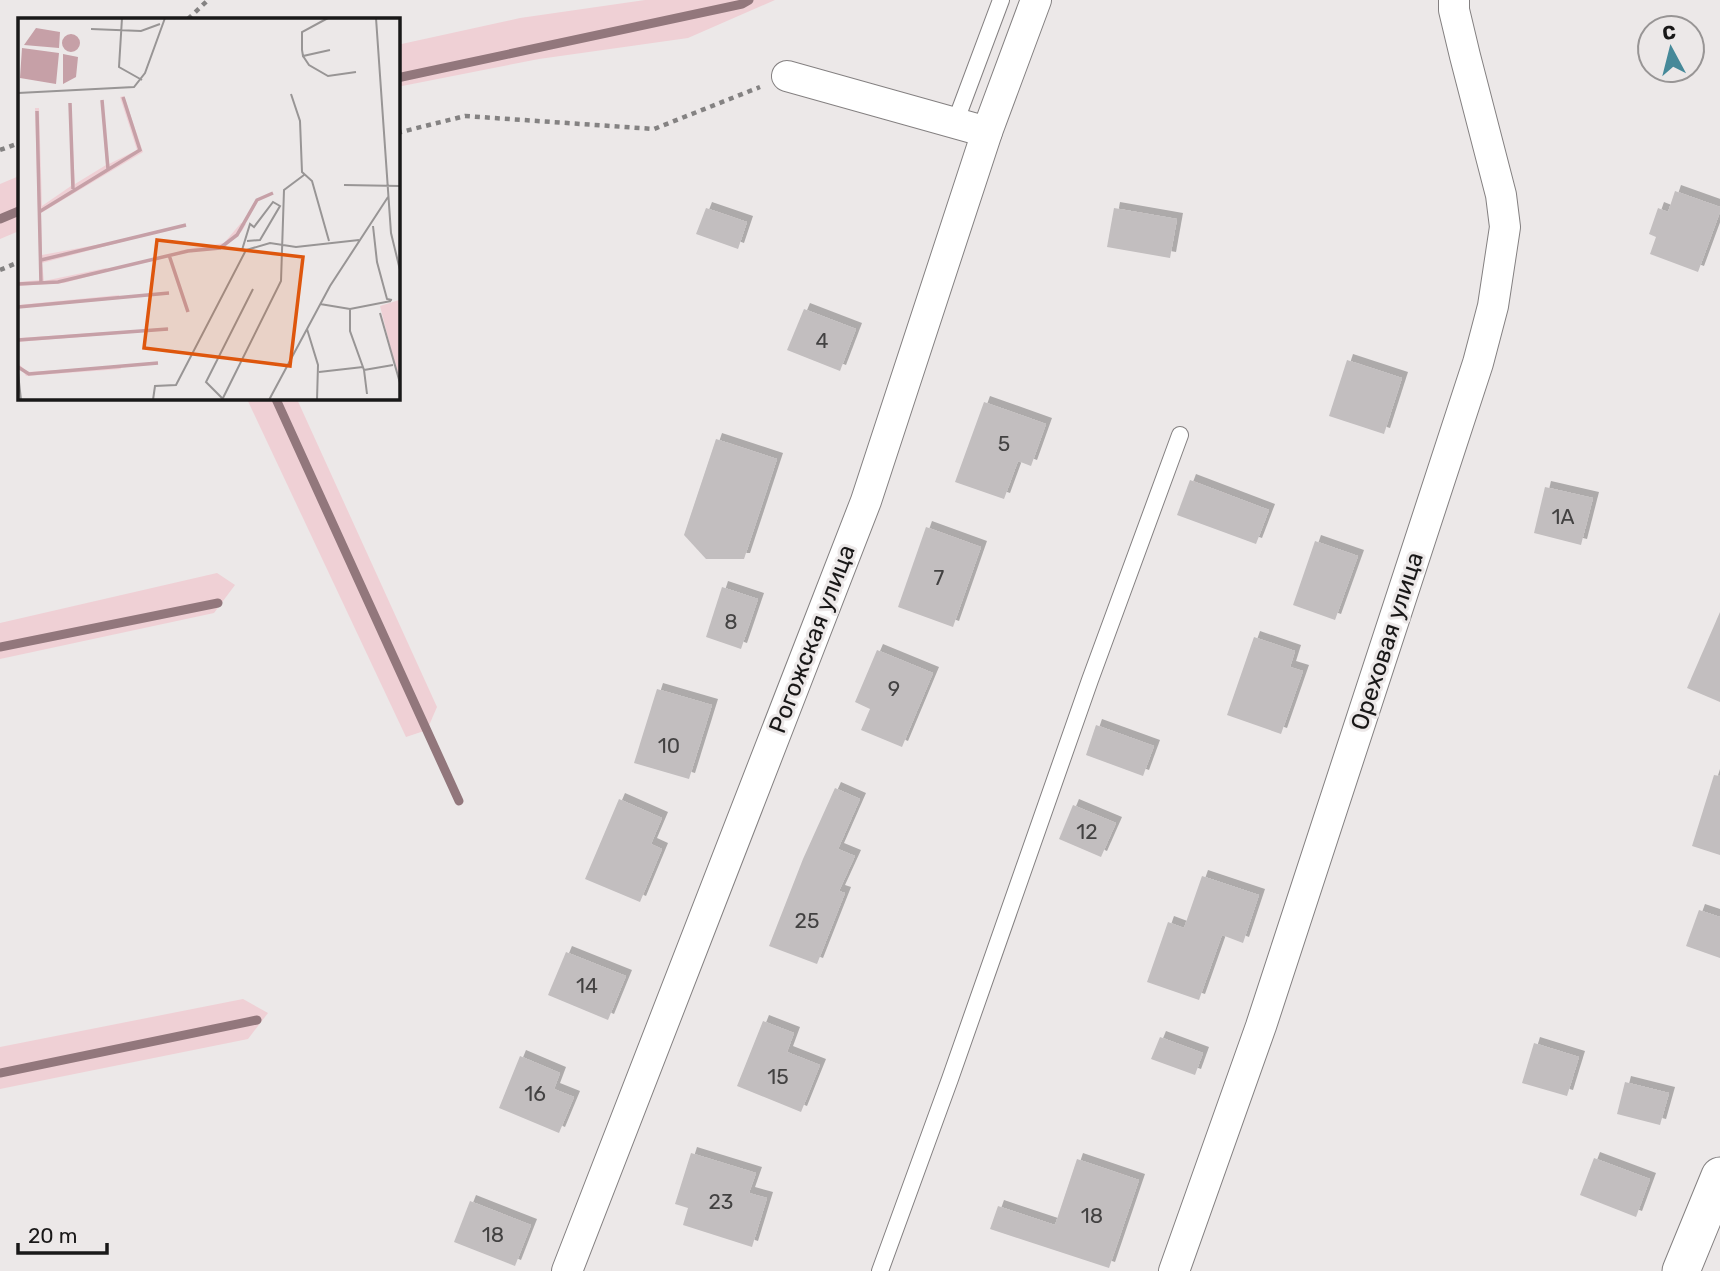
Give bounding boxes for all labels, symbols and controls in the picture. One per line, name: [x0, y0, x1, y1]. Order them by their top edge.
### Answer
north arrow: [1636, 14, 1706, 84]
inset map: [18, 18, 399, 399]
text: С: [1661, 20, 1677, 45]
house number: 4: [815, 328, 829, 353]
house number: 5: [998, 431, 1010, 456]
house number: 1А: [1551, 504, 1575, 529]
street label: Рогожская улица: [763, 541, 861, 737]
street label: Ореховая улица: [1345, 549, 1429, 733]
house number: 7: [934, 565, 945, 590]
house number: 8: [724, 609, 738, 634]
house number: 9: [888, 676, 900, 701]
house number: 10: [658, 733, 680, 758]
house number: 12: [1076, 819, 1098, 844]
house number: 25: [795, 908, 819, 933]
house number: 14: [576, 973, 598, 998]
house number: 15: [767, 1064, 789, 1089]
house number: 16: [524, 1081, 546, 1106]
house number: 23: [709, 1189, 733, 1214]
house number: 18: [1081, 1203, 1103, 1228]
scale bar: [18, 1212, 107, 1256]
house number: 18: [482, 1222, 504, 1247]
text: 20 m: [28, 1223, 77, 1248]

